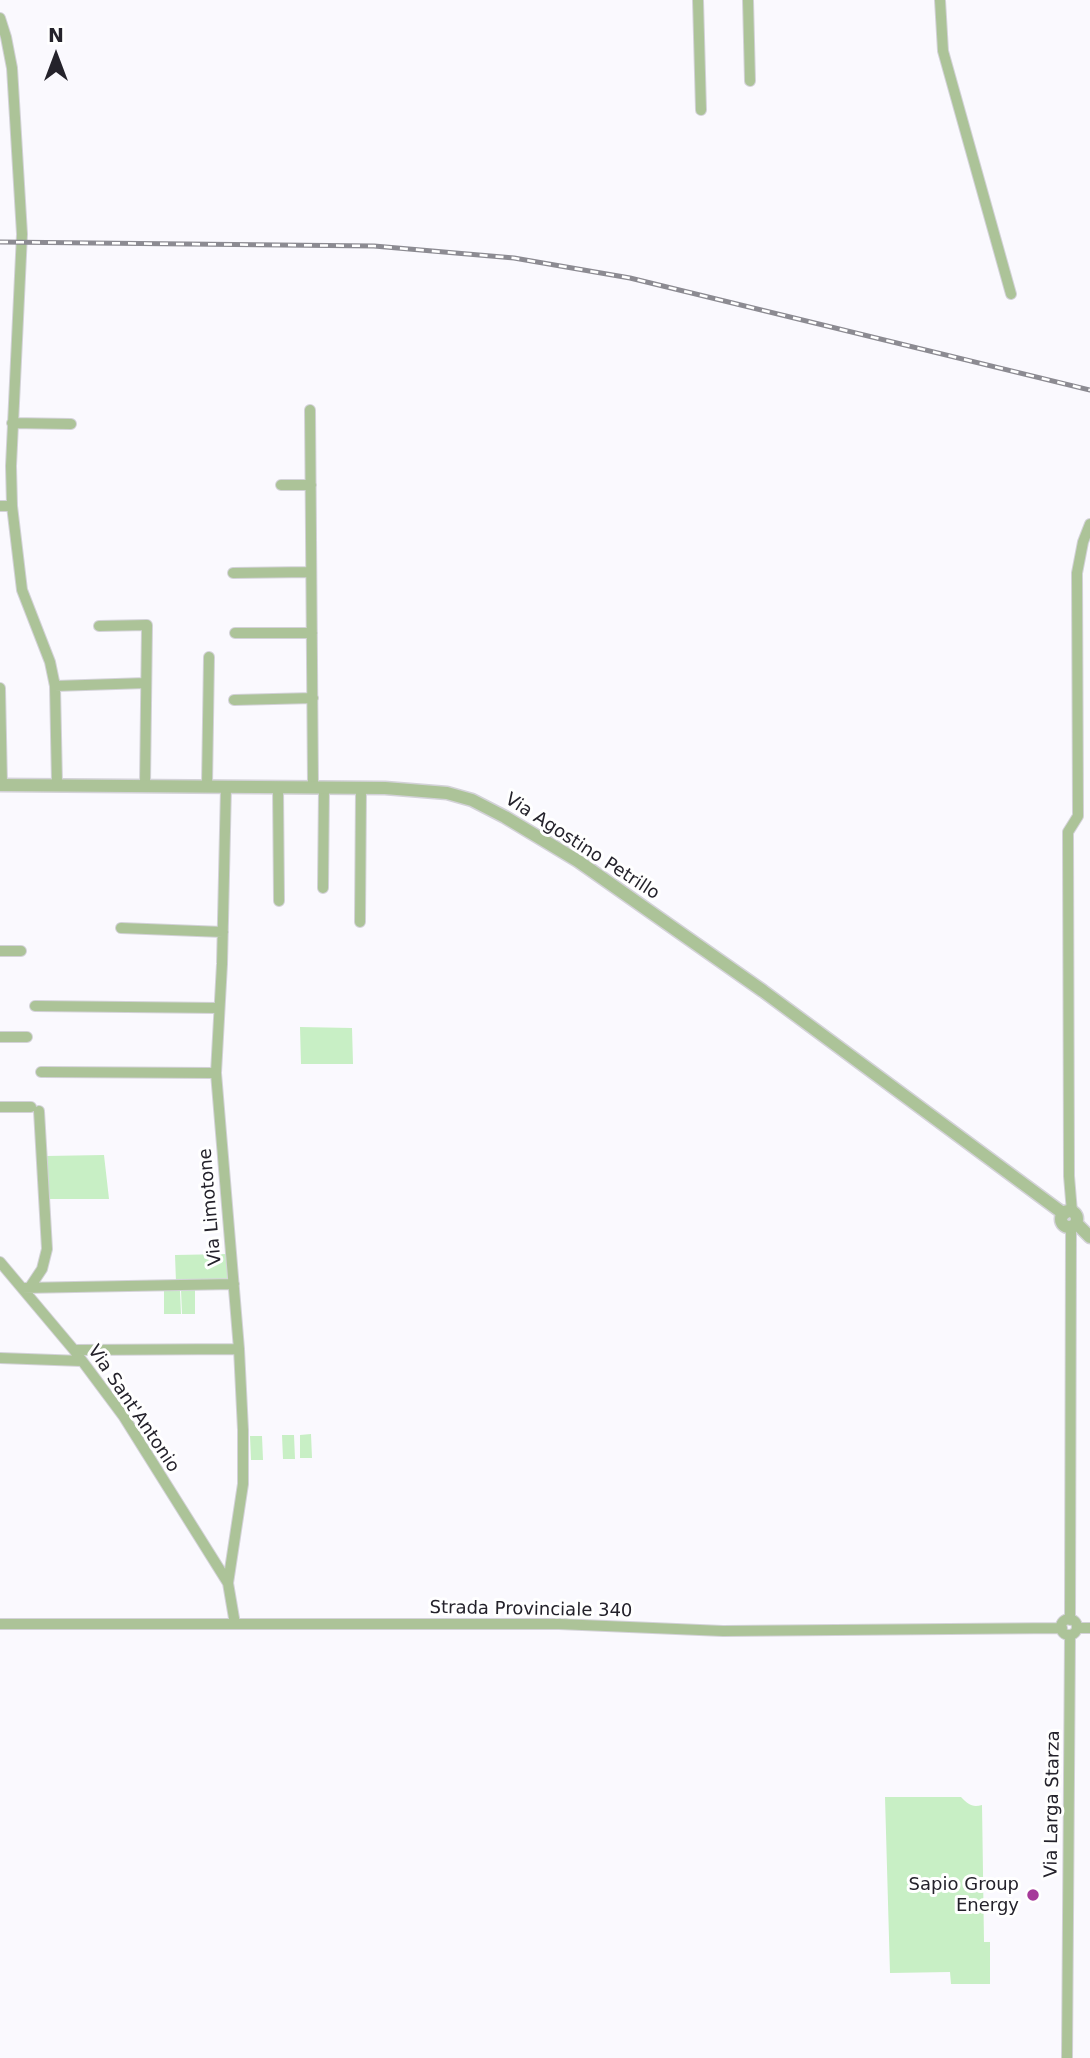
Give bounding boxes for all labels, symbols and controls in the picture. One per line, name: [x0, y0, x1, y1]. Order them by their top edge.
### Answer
north arrow: [21, 21, 91, 91]
text: N: [48, 24, 64, 46]
street label: Via Agostino Petrillo: [501, 789, 663, 905]
street label: Via Limotone: [195, 1147, 227, 1267]
street label: Via Sant'Antonio: [82, 1341, 184, 1477]
street label: Strada Provinciale 340: [429, 1597, 633, 1623]
street label: Via Larga Starza: [1041, 1730, 1065, 1878]
place label: Sapio Group Energy: [909, 1874, 1019, 1916]
marker: Sapio Group Energy: [1025, 1887, 1041, 1903]

